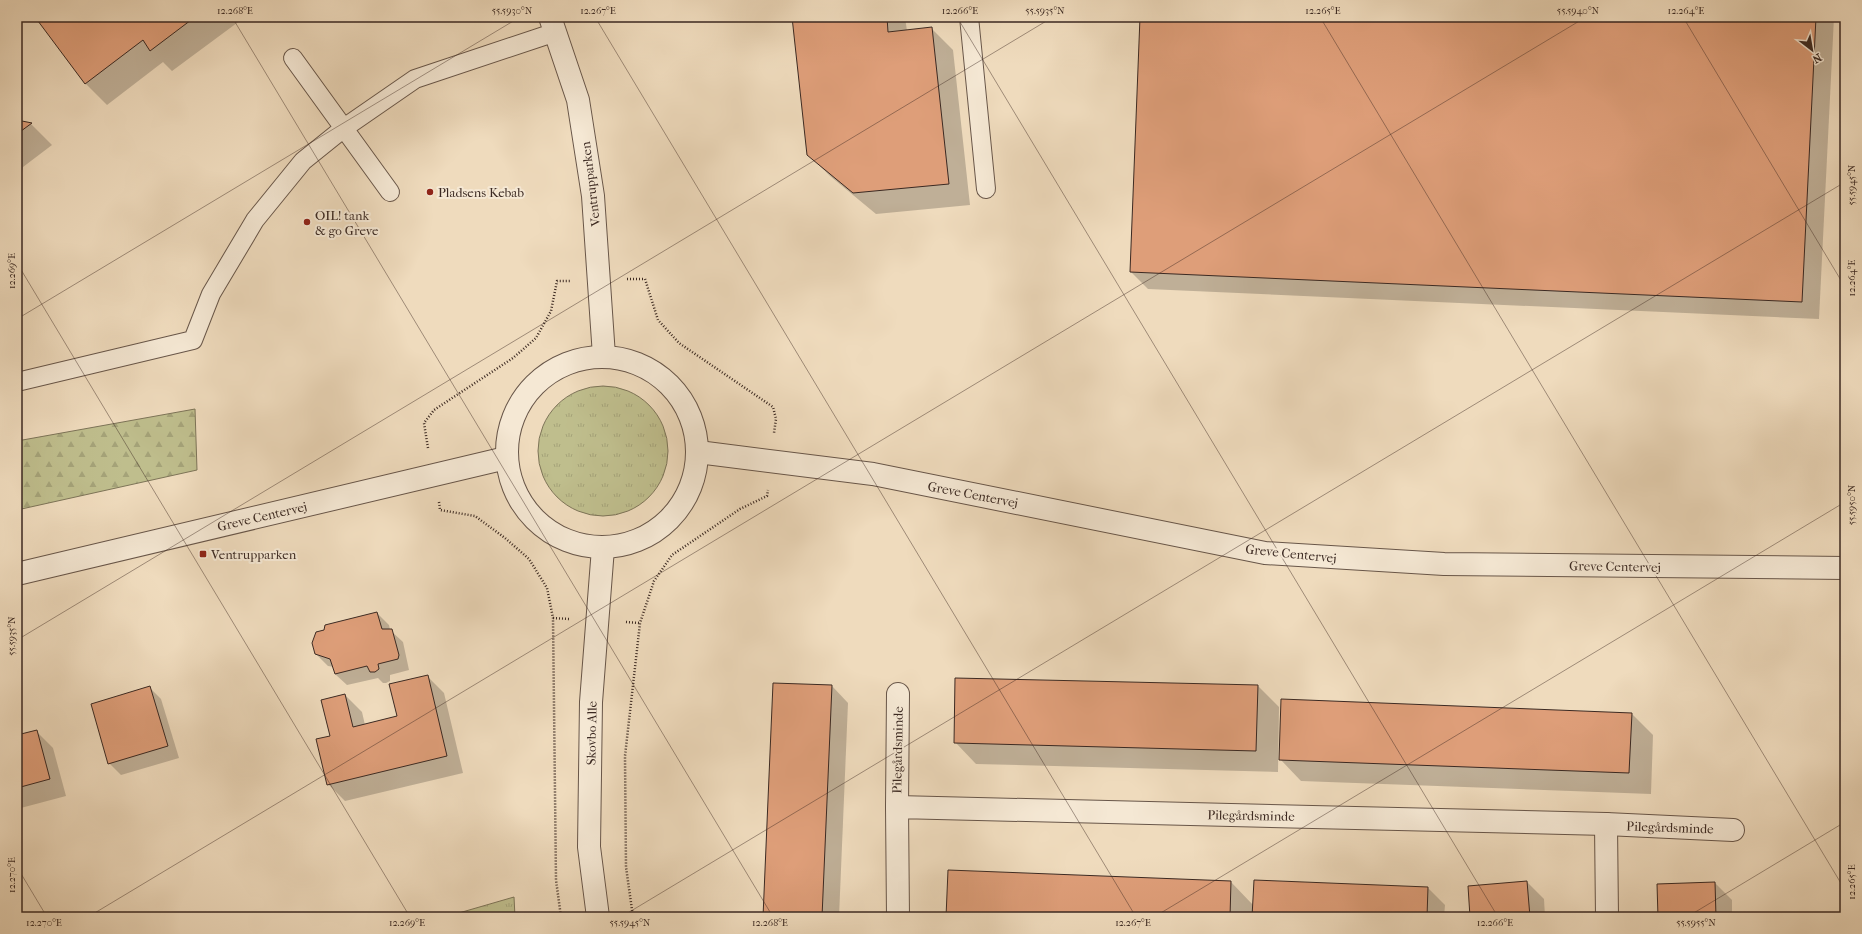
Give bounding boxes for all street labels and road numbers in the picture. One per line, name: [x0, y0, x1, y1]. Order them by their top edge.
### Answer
street label: Ventrupparken: [578, 140, 603, 228]
street label: Greve Centervej: [926, 478, 1019, 511]
street label: Greve Centervej: [216, 499, 308, 534]
street label: Greve Centervej: [1245, 541, 1337, 566]
street label: Greve Centervej: [1569, 558, 1661, 575]
street label: Skovbo Alle: [583, 700, 600, 765]
street label: Pilegårdsminde: [889, 706, 906, 794]
street label: Pilegårdsminde: [1207, 807, 1295, 824]
street label: Pilegårdsminde: [1626, 818, 1715, 837]

